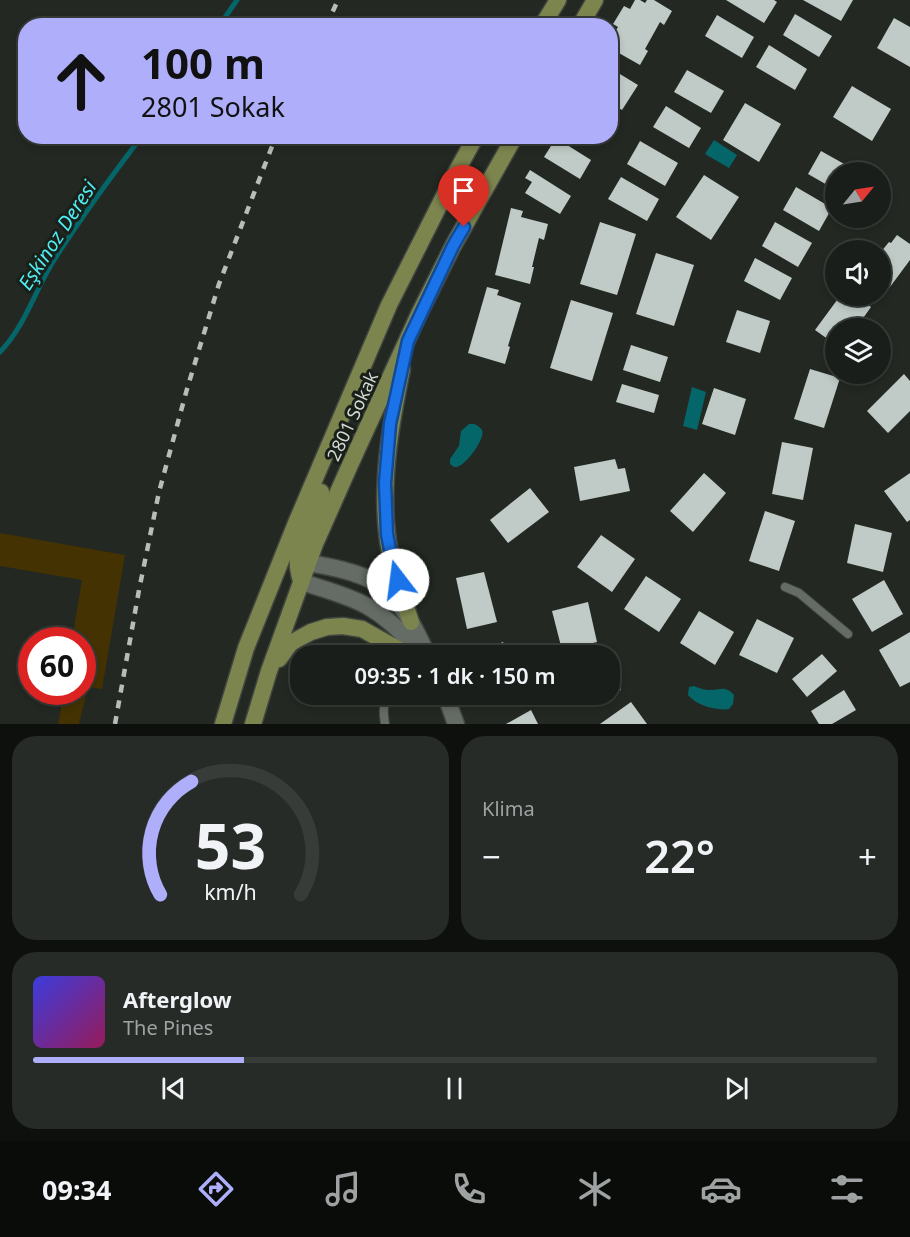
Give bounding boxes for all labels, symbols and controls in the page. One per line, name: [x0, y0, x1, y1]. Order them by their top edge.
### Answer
text: 100 m: [141, 34, 265, 91]
icon: ahead: [42, 42, 120, 120]
text: 2801 Sokak: [141, 88, 285, 125]
north arrow: [825, 162, 891, 228]
map controls: [825, 162, 891, 384]
pin: [438, 165, 489, 227]
water label: Eşkinoz Deresi: [12, 174, 103, 295]
icon: arrive: [447, 174, 480, 207]
button: sound: [825, 240, 891, 306]
button: layers: [825, 318, 891, 384]
street label: 2801 Sokak: [321, 367, 383, 465]
position arrow: [366, 548, 430, 612]
speed limit sign: 60: [18, 627, 96, 705]
text: 09:35 · 1 dk · 150 m: [354, 660, 556, 690]
text: Klima: [482, 795, 535, 822]
text: 53: [195, 802, 266, 887]
text: 22°: [644, 825, 715, 886]
text: −: [482, 834, 501, 879]
text: +: [858, 834, 877, 879]
text: km/h: [204, 877, 257, 906]
text: Afterglow: [123, 984, 232, 1014]
text: The Pines: [123, 1014, 213, 1041]
icon: previous: [157, 1072, 190, 1105]
icon: pause: [438, 1072, 471, 1105]
icon: next: [720, 1072, 753, 1105]
icon: directions: [195, 1168, 237, 1210]
icon: music: [322, 1168, 364, 1210]
icon: phone: [448, 1168, 490, 1210]
icon: climate: [574, 1168, 616, 1210]
icon: car: [700, 1168, 742, 1210]
icon: filters: [826, 1168, 868, 1210]
text: 09:34: [42, 1171, 111, 1208]

